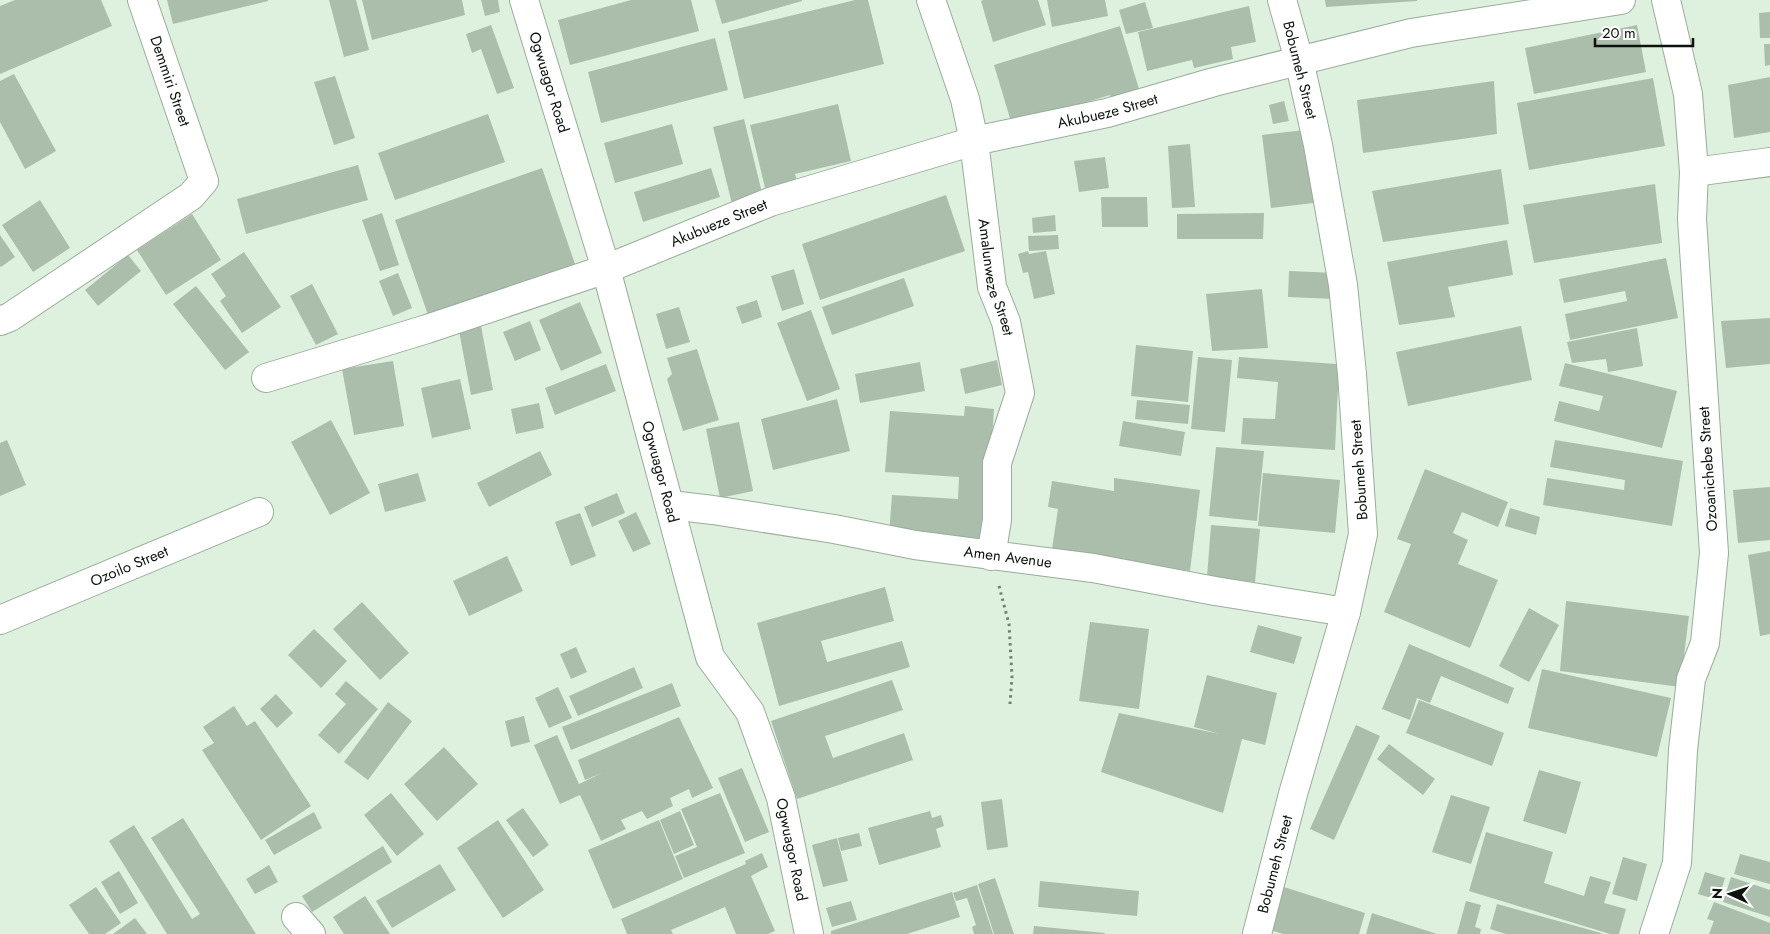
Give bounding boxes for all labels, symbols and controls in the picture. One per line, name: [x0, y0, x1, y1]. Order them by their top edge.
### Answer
scale bar: [1595, 15, 1692, 47]
street label: Bobumeh Street: [1277, 19, 1323, 122]
text: 20 m: [1602, 22, 1636, 44]
street label: Ogwuagor Road: [523, 29, 575, 135]
street label: Demmiri Street: [144, 33, 196, 130]
street label: Akubueze Street: [1055, 88, 1161, 134]
street label: Akubueze Street: [667, 193, 771, 253]
street label: Amalunweze Street: [973, 217, 1020, 338]
street label: Ozoanichebe Street: [1693, 405, 1723, 532]
street label: Ogwuagor Road: [636, 418, 684, 525]
street label: Bobumeh Street: [1344, 419, 1373, 521]
street label: Ozoilo Street: [87, 540, 172, 592]
street label: Amen Avenue: [963, 540, 1053, 574]
street label: Ogwuagor Road: [770, 796, 813, 903]
street label: Bobumeh Street: [1252, 812, 1298, 916]
north arrow: [1705, 869, 1755, 919]
text: N: [1707, 887, 1727, 899]

